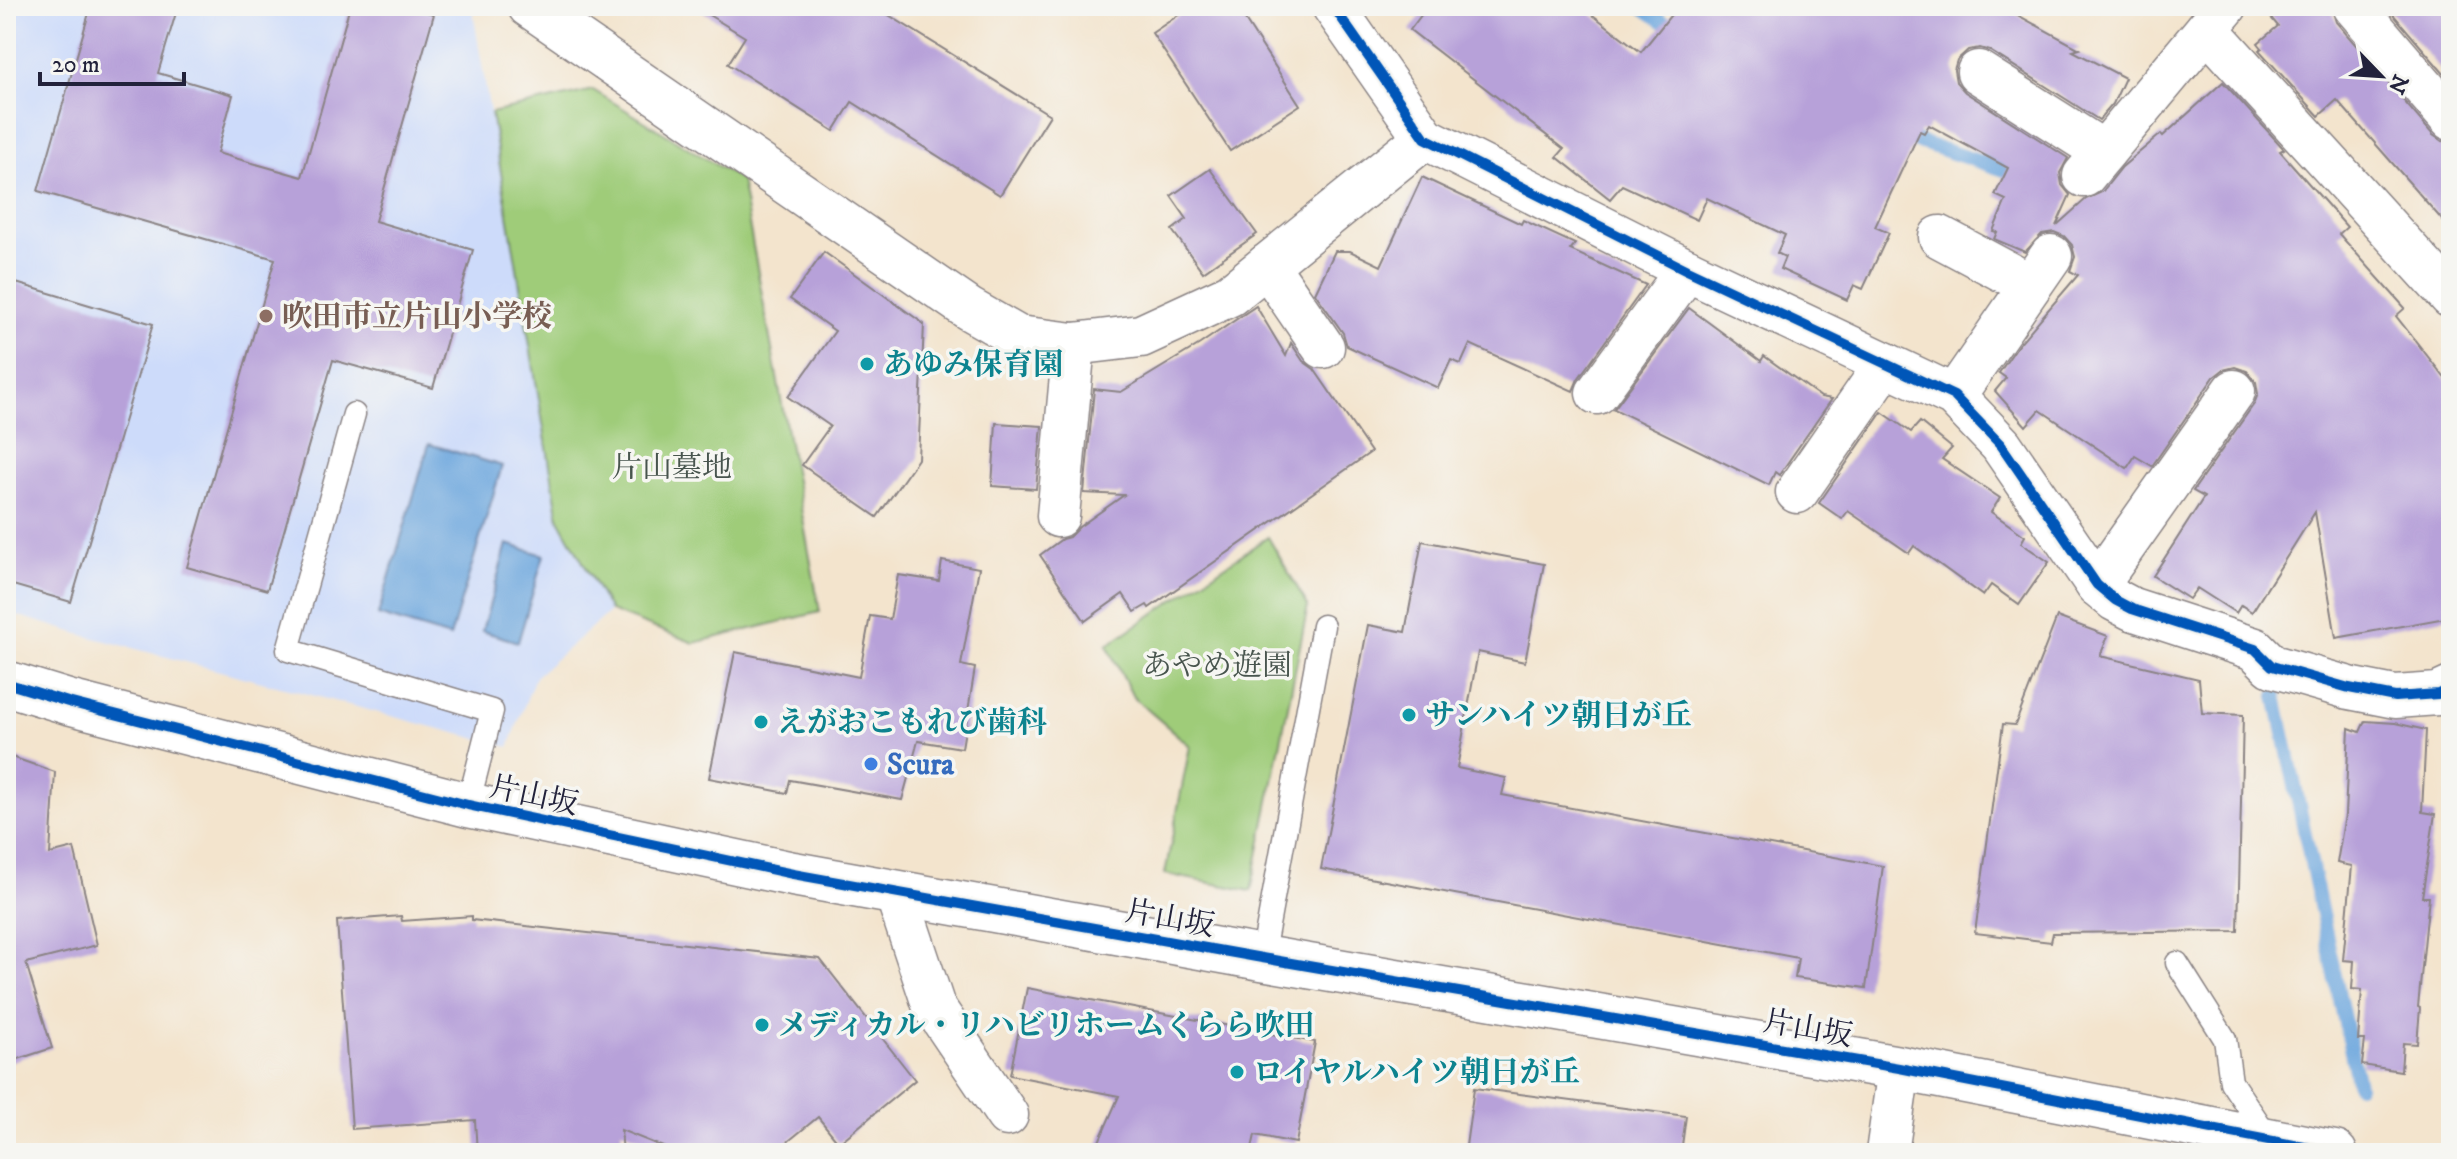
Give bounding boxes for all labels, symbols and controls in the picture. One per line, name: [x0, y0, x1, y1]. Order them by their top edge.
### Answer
scale bar: [40, 36, 184, 86]
north arrow: [2341, 36, 2421, 116]
text: 20 m: [52, 50, 100, 80]
text: N: [2382, 70, 2414, 98]
place label: 吹田市立片山小学校: [282, 299, 552, 336]
marker: 吹田市立片山小学校: [257, 307, 275, 325]
place label: あゆみ保育園: [883, 347, 1063, 384]
marker: あゆみ保育園: [858, 355, 876, 373]
park label: 片山墓地: [612, 450, 732, 487]
park label: あやめ遊園: [1142, 648, 1292, 685]
place label: サンハイツ朝日が丘: [1425, 698, 1691, 735]
place label: えがおこもれび歯科: [777, 705, 1047, 742]
marker: サンハイツ朝日が丘: [1400, 706, 1418, 724]
marker: えがおこもれび歯科: [752, 713, 770, 731]
place label: Scura: [887, 747, 955, 784]
marker: Scura: [862, 755, 880, 773]
street label: 片山坂: [486, 769, 582, 824]
street label: 片山坂: [1122, 893, 1217, 946]
street label: 片山坂: [1760, 1003, 1855, 1056]
place label: メディカル・リハビリホームくらら吹田: [778, 1008, 1315, 1045]
marker: メディカル・リハビリホームくらら吹田: [753, 1016, 771, 1034]
place label: ロイヤルハイツ朝日が丘: [1253, 1055, 1580, 1092]
marker: ロイヤルハイツ朝日が丘: [1228, 1063, 1246, 1081]

